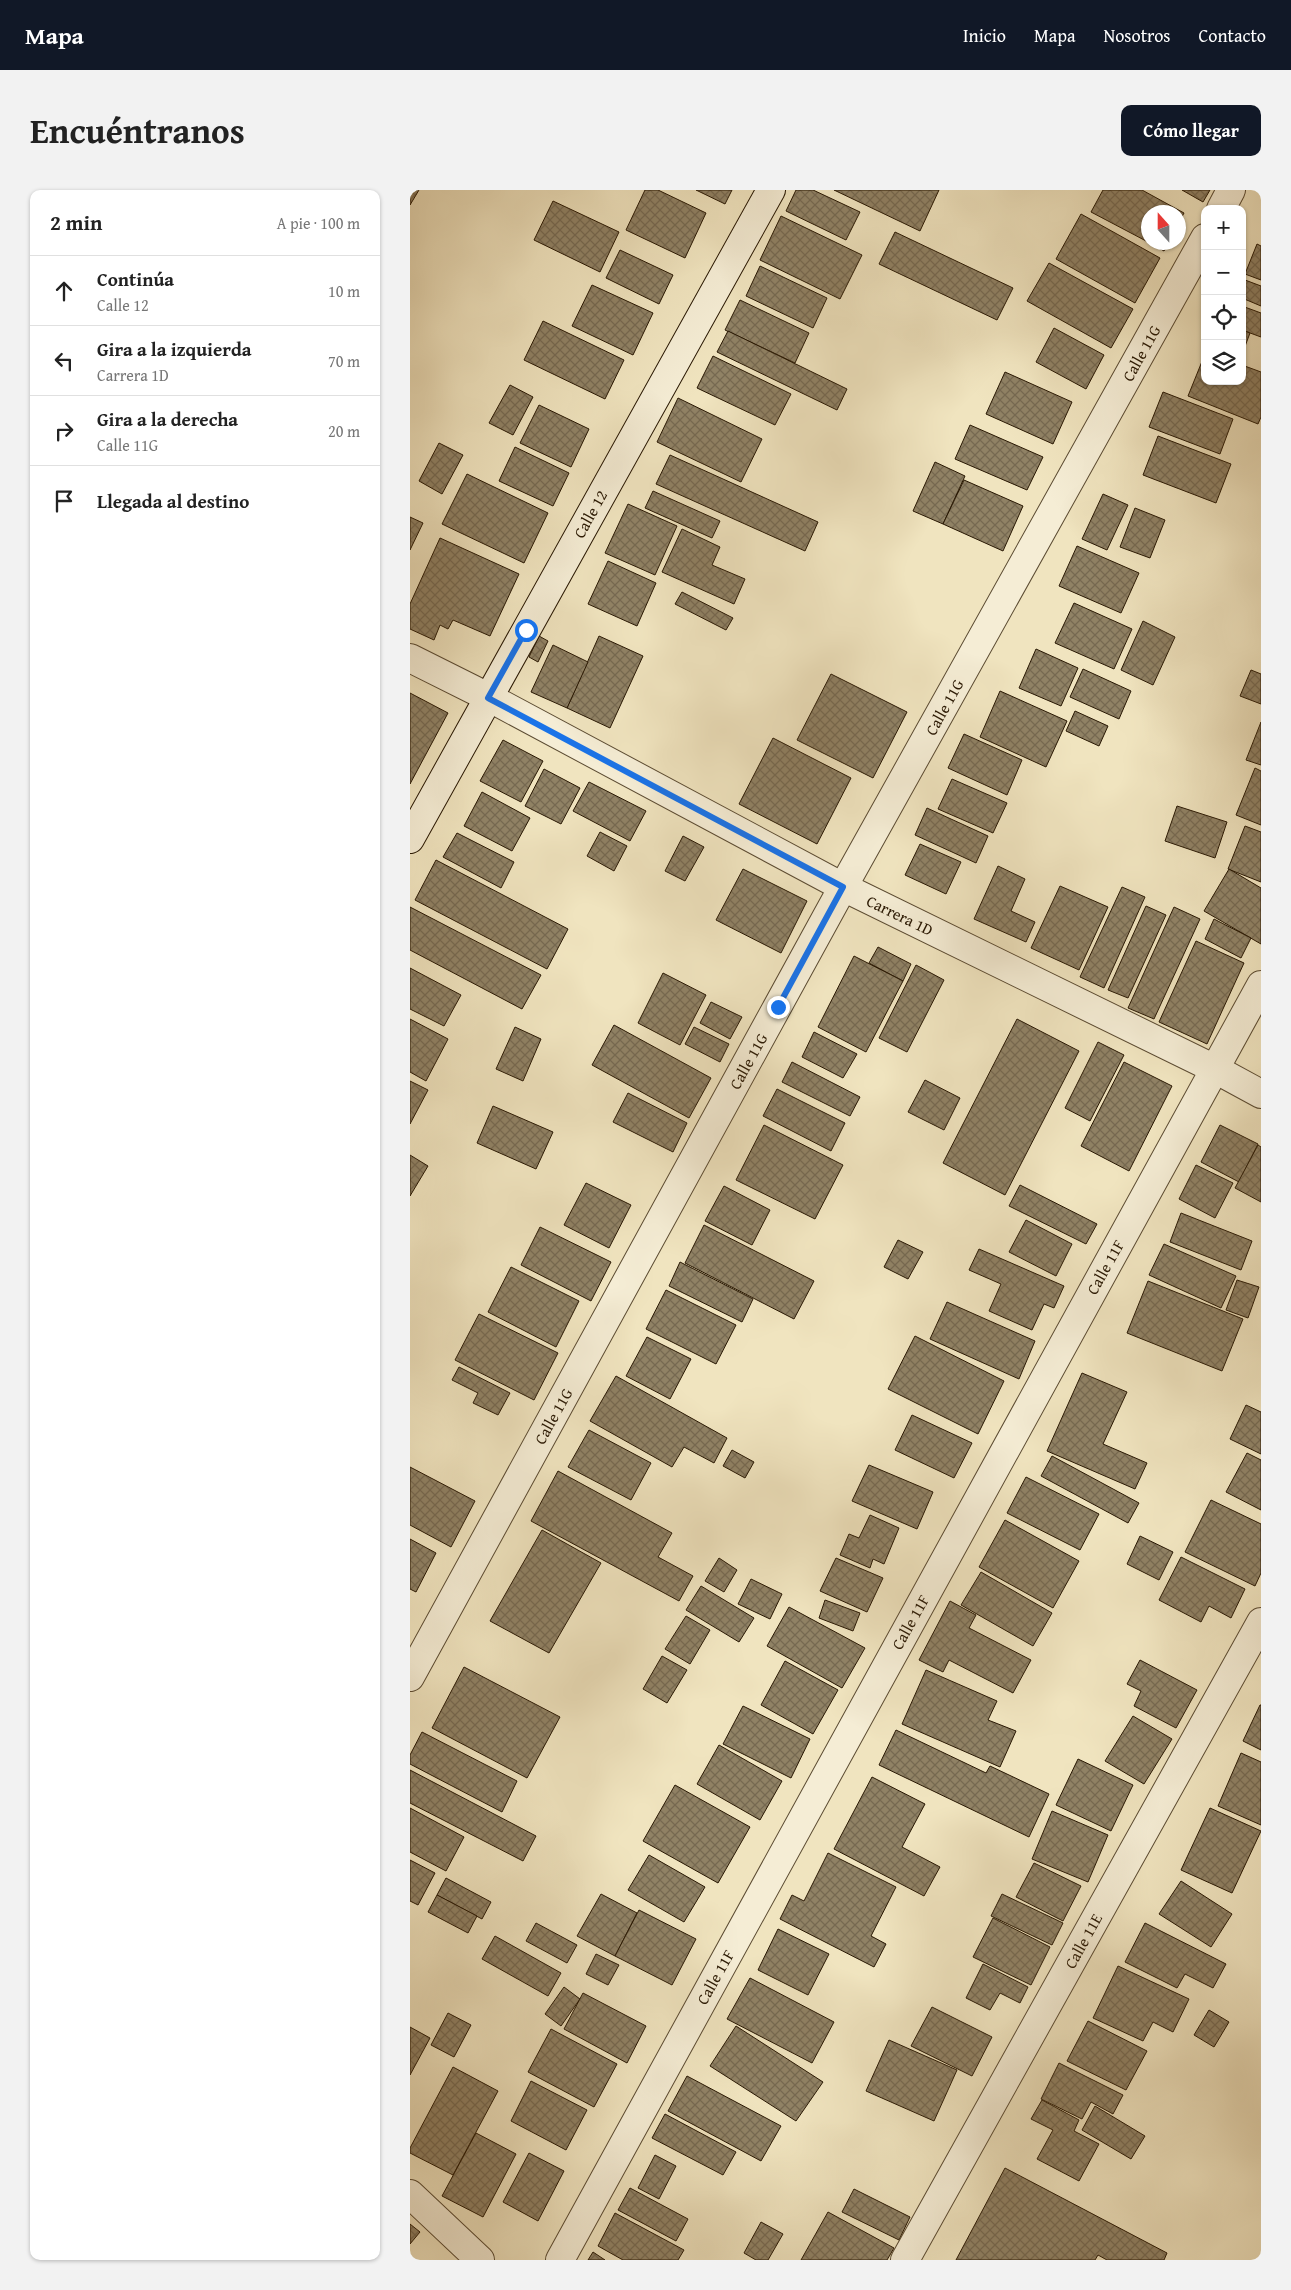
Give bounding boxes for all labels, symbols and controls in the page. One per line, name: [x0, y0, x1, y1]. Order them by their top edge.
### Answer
text: Mapa: [25, 18, 84, 53]
text: Inicio: [963, 22, 1006, 49]
text: Mapa: [1034, 22, 1075, 49]
text: Nosotros: [1103, 22, 1171, 49]
text: Contacto: [1199, 22, 1266, 49]
text: Encuéntranos: [30, 105, 245, 156]
button: Cómo llegar: [1121, 105, 1261, 156]
north arrow: [1141, 205, 1186, 250]
map controls: [1201, 205, 1246, 385]
button: +: [1201, 205, 1246, 250]
text: 2 min: [50, 207, 102, 238]
text: A pie · 100 m: [277, 211, 360, 235]
button: −: [1201, 250, 1246, 295]
text: Continúa: [97, 265, 174, 293]
icon: ahead: [50, 277, 78, 305]
text: 10 m: [328, 279, 360, 303]
text: Calle 12: [97, 293, 149, 317]
button: locate: [1201, 295, 1246, 340]
street label: Calle 11G: [1116, 320, 1167, 386]
text: Gira a la izquierda: [97, 335, 252, 363]
button: layers: [1201, 340, 1246, 385]
icon: left: [50, 347, 78, 375]
text: 70 m: [328, 349, 360, 373]
text: Carrera 1D: [97, 363, 169, 387]
text: Gira a la derecha: [97, 405, 238, 433]
icon: right: [50, 417, 78, 445]
text: 20 m: [328, 419, 360, 443]
text: Calle 11G: [97, 433, 158, 457]
street label: Calle 12: [567, 486, 613, 542]
icon: arrive: [50, 487, 78, 515]
text: Llegada al destino: [97, 487, 249, 515]
route start: [515, 619, 538, 642]
street label: Calle 11G: [919, 674, 970, 740]
street label: Carrera 1D: [863, 889, 938, 942]
route end: [767, 996, 790, 1019]
street label: Calle 11G: [723, 1028, 774, 1094]
street label: Calle 11F: [1080, 1235, 1130, 1299]
street label: Calle 11G: [528, 1383, 579, 1449]
street label: Calle 11F: [885, 1590, 935, 1654]
street label: Calle 11E: [1058, 1909, 1108, 1973]
street label: Calle 11F: [690, 1945, 740, 2009]

